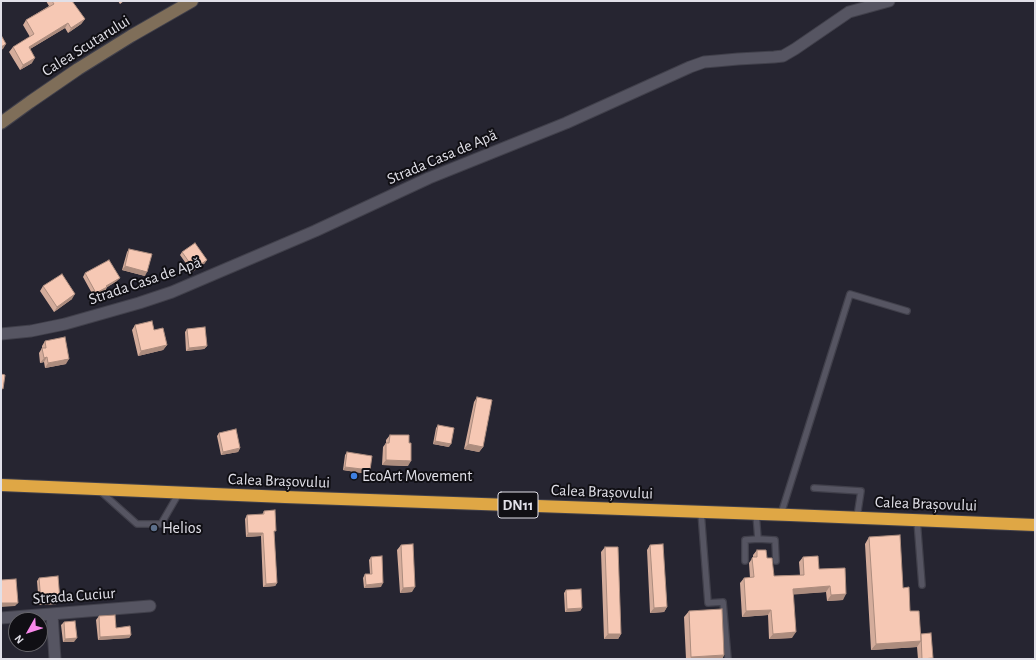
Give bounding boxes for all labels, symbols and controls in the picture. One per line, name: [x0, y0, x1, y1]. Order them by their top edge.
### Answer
street label: Calea Scutarului: [38, 11, 134, 81]
street label: Strada Casa de Apă: [384, 125, 500, 189]
street label: Strada Casa de Apă: [86, 253, 204, 309]
place label: EcoArt Movement: [362, 466, 472, 486]
street label: Calea Brașovului: [228, 470, 330, 492]
marker: EcoArt Movement: [349, 471, 359, 481]
street label: Calea Brașovului: [551, 481, 653, 503]
road number: DN11: [498, 492, 538, 518]
street label: Calea Brașovului: [875, 493, 977, 515]
place label: Helios: [162, 518, 202, 538]
marker: Helios: [149, 523, 159, 533]
street label: Strada Cuciur: [32, 584, 116, 608]
north arrow: [8, 612, 48, 652]
text: N: [12, 633, 26, 646]

